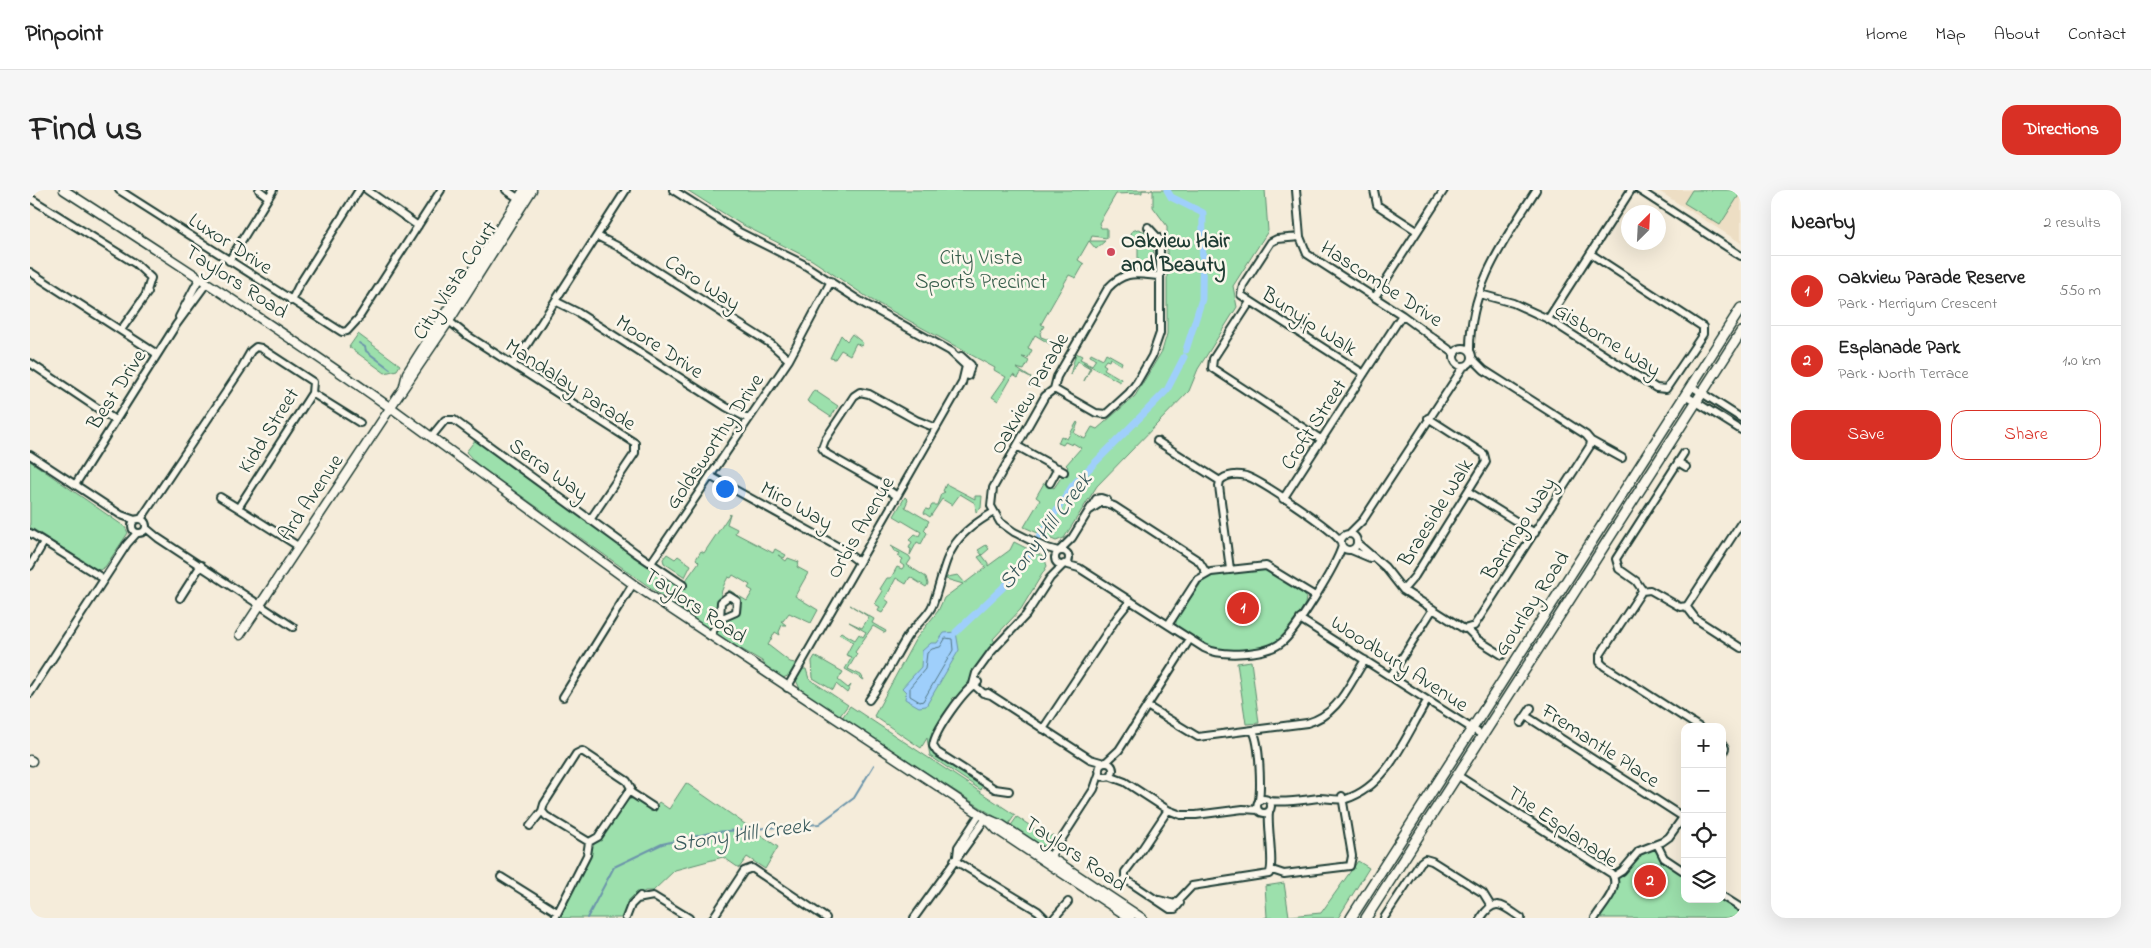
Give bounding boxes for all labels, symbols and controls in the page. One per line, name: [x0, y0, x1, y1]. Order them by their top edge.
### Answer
text: Pinpoint: [25, 17, 103, 52]
text: Home: [1866, 22, 1907, 48]
text: Map: [1935, 22, 1966, 48]
text: About: [1994, 22, 2040, 48]
text: Contact: [2068, 22, 2126, 48]
text: Find us: [30, 105, 142, 156]
button: Directions: [2002, 105, 2121, 155]
north arrow: [1621, 205, 1666, 250]
street label: Luxor Drive: [182, 206, 278, 283]
text: Nearby: [1791, 208, 1855, 238]
text: 2 results: [2043, 211, 2101, 235]
street label: City Vista Court: [406, 216, 507, 348]
place label: Oakview Hair and Beauty: [1121, 227, 1230, 283]
street label: Hascombe Drive: [1314, 234, 1448, 336]
street label: Taylors Road: [177, 238, 294, 329]
park label: City Vista Sports Precinct: [915, 244, 1047, 298]
marker: Oakview Hair and Beauty: [1105, 246, 1117, 258]
street label: Caro Way: [657, 248, 746, 321]
text: Oakview Parade Reserve: [1838, 265, 2025, 292]
text: 1: [1804, 279, 1810, 303]
text: 550 m: [2059, 279, 2101, 303]
street label: Bunyip Walk: [1253, 280, 1363, 367]
text: Park · Merrigum Crescent: [1838, 292, 1997, 316]
street label: Gisborne Way: [1547, 296, 1666, 387]
street label: Moore Drive: [609, 308, 709, 388]
street label: Oakview Parade: [984, 327, 1078, 460]
street label: Mandalay Parade: [497, 332, 642, 441]
text: Esplanade Park: [1838, 335, 1960, 362]
street label: Best Drive: [80, 344, 155, 437]
text: 2: [1803, 349, 1811, 373]
text: 1.0 km: [2062, 349, 2101, 373]
text: Park · North Terrace: [1838, 362, 1969, 386]
street label: Goldsworthy Drive: [659, 368, 774, 517]
street label: Croft Street: [1274, 374, 1355, 476]
street label: Kidd Street: [232, 383, 308, 480]
button: Save: [1791, 410, 1941, 460]
button: Share: [1951, 410, 2101, 460]
street label: Serra Way: [501, 432, 594, 511]
street label: Ard Avenue: [271, 448, 352, 548]
street label: Braeside Walk: [1391, 452, 1482, 574]
water label: Stony Hill Creek: [992, 465, 1102, 597]
street label: Orbis Avenue: [820, 471, 903, 585]
street label: Barringo Way: [1475, 472, 1566, 588]
street label: Miro Way: [753, 475, 838, 541]
your location: [712, 476, 738, 502]
street label: Gourlay Road: [1487, 545, 1580, 664]
street label: Taylors Road: [637, 561, 752, 654]
pin: 1: [1227, 589, 1259, 627]
street label: Woodbury Avenue: [1323, 609, 1474, 723]
street label: Fremantle Place: [1534, 697, 1665, 796]
map controls: [1681, 723, 1726, 903]
button: +: [1681, 723, 1726, 768]
button: −: [1681, 768, 1726, 813]
street label: The Esplanade: [1500, 779, 1624, 876]
street label: Taylors Road: [1017, 809, 1132, 902]
water label: Stony Hill Creek: [670, 810, 814, 862]
button: locate: [1681, 813, 1726, 858]
button: layers: [1681, 858, 1726, 903]
pin: 2: [1634, 862, 1666, 900]

